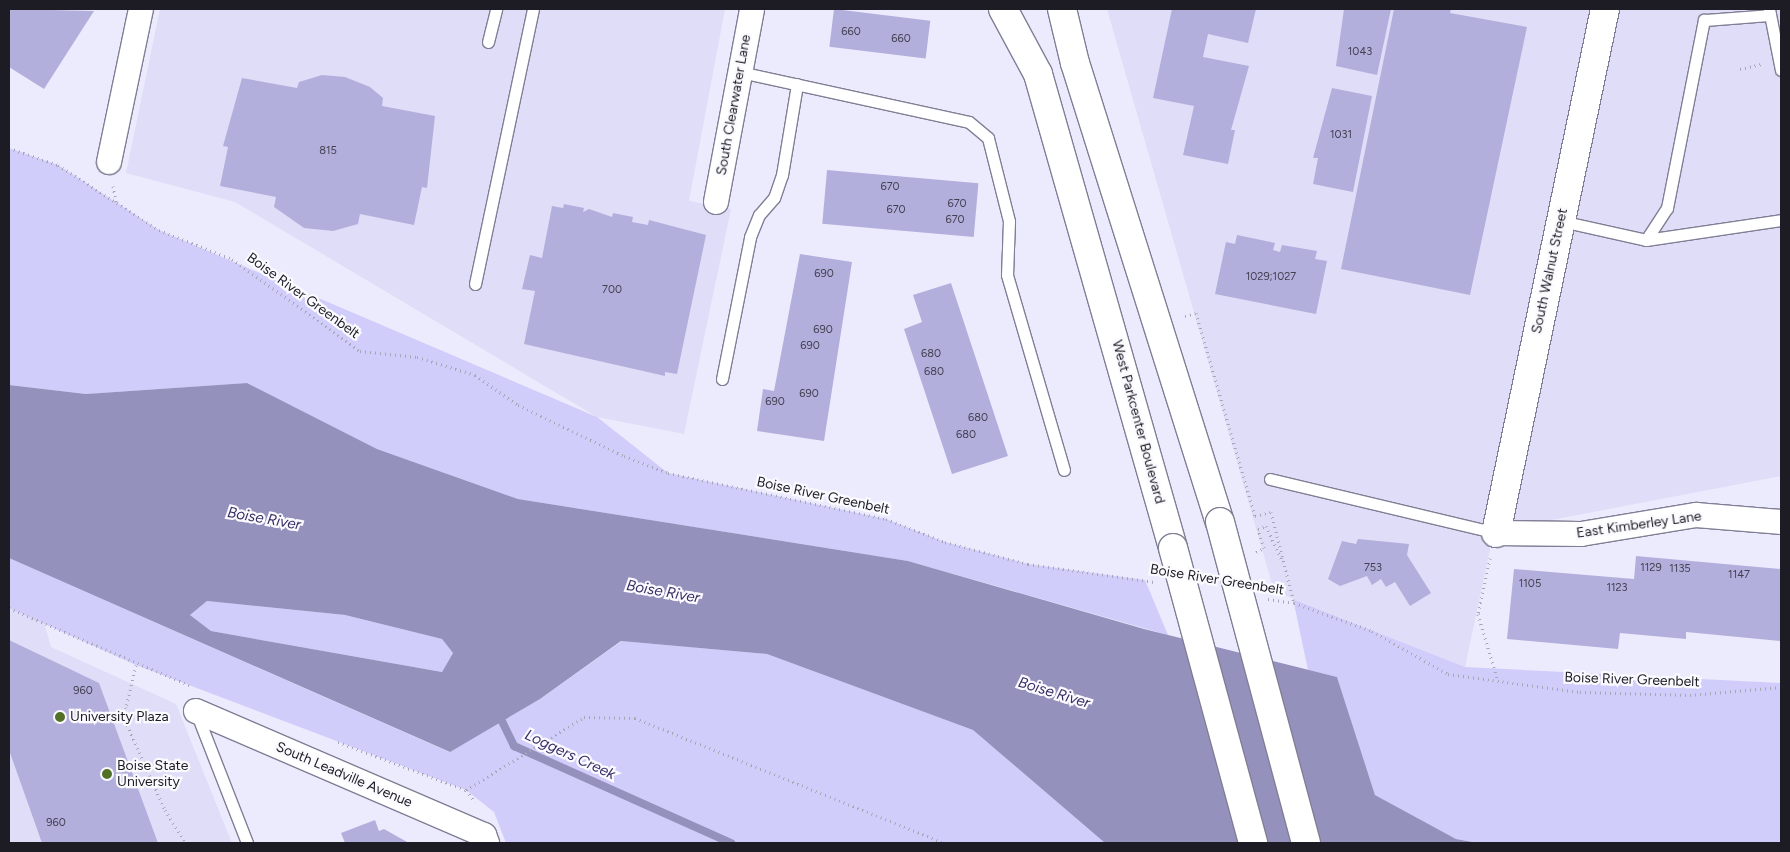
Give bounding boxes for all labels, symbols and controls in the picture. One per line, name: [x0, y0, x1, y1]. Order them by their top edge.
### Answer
house number: 660: [841, 25, 861, 39]
house number: 660: [891, 32, 911, 46]
street label: South Clearwater Lane: [713, 33, 755, 177]
house number: 1043: [1348, 45, 1372, 59]
house number: 1031: [1330, 128, 1352, 142]
house number: 815: [319, 144, 337, 158]
house number: 670: [880, 180, 900, 194]
house number: 670: [947, 197, 967, 211]
house number: 670: [886, 203, 906, 217]
street label: South Walnut Street: [1529, 207, 1571, 335]
house number: 670: [945, 213, 965, 227]
street label: Boise River Greenbelt: [243, 249, 363, 343]
house number: 690: [814, 267, 834, 281]
house number: 1029;1027: [1246, 270, 1296, 284]
house number: 700: [602, 283, 622, 297]
house number: 690: [813, 323, 833, 337]
street label: West Parkcenter Boulevard: [1108, 338, 1168, 506]
house number: 690: [800, 339, 820, 353]
house number: 680: [921, 347, 941, 361]
house number: 680: [924, 365, 944, 379]
house number: 690: [799, 387, 819, 401]
house number: 690: [765, 395, 785, 409]
house number: 680: [968, 411, 988, 425]
house number: 680: [956, 428, 976, 442]
street label: Boise River Greenbelt: [755, 474, 891, 518]
water label: Boise River: [226, 504, 302, 534]
street label: East Kimberley Lane: [1575, 508, 1703, 542]
street label: Boise River Greenbelt: [1149, 561, 1285, 599]
house number: 753: [1364, 561, 1382, 575]
house number: 1129: [1640, 561, 1662, 575]
house number: 1135: [1669, 562, 1691, 576]
house number: 1147: [1728, 568, 1750, 582]
water label: Boise River: [625, 577, 701, 607]
house number: 1105: [1519, 577, 1541, 591]
house number: 1123: [1606, 581, 1628, 595]
street label: Boise River Greenbelt: [1564, 669, 1700, 691]
water label: Boise River: [1016, 674, 1092, 712]
house number: 960: [73, 684, 93, 698]
place label: University Plaza: [70, 709, 169, 725]
marker: University Plaza: [54, 711, 66, 723]
water label: Loggers Creek: [522, 726, 618, 784]
street label: South Leadville Avenue: [273, 739, 415, 811]
place label: Boise State University: [117, 758, 188, 790]
marker: Boise State University: [101, 768, 113, 780]
house number: 960: [46, 816, 66, 830]

